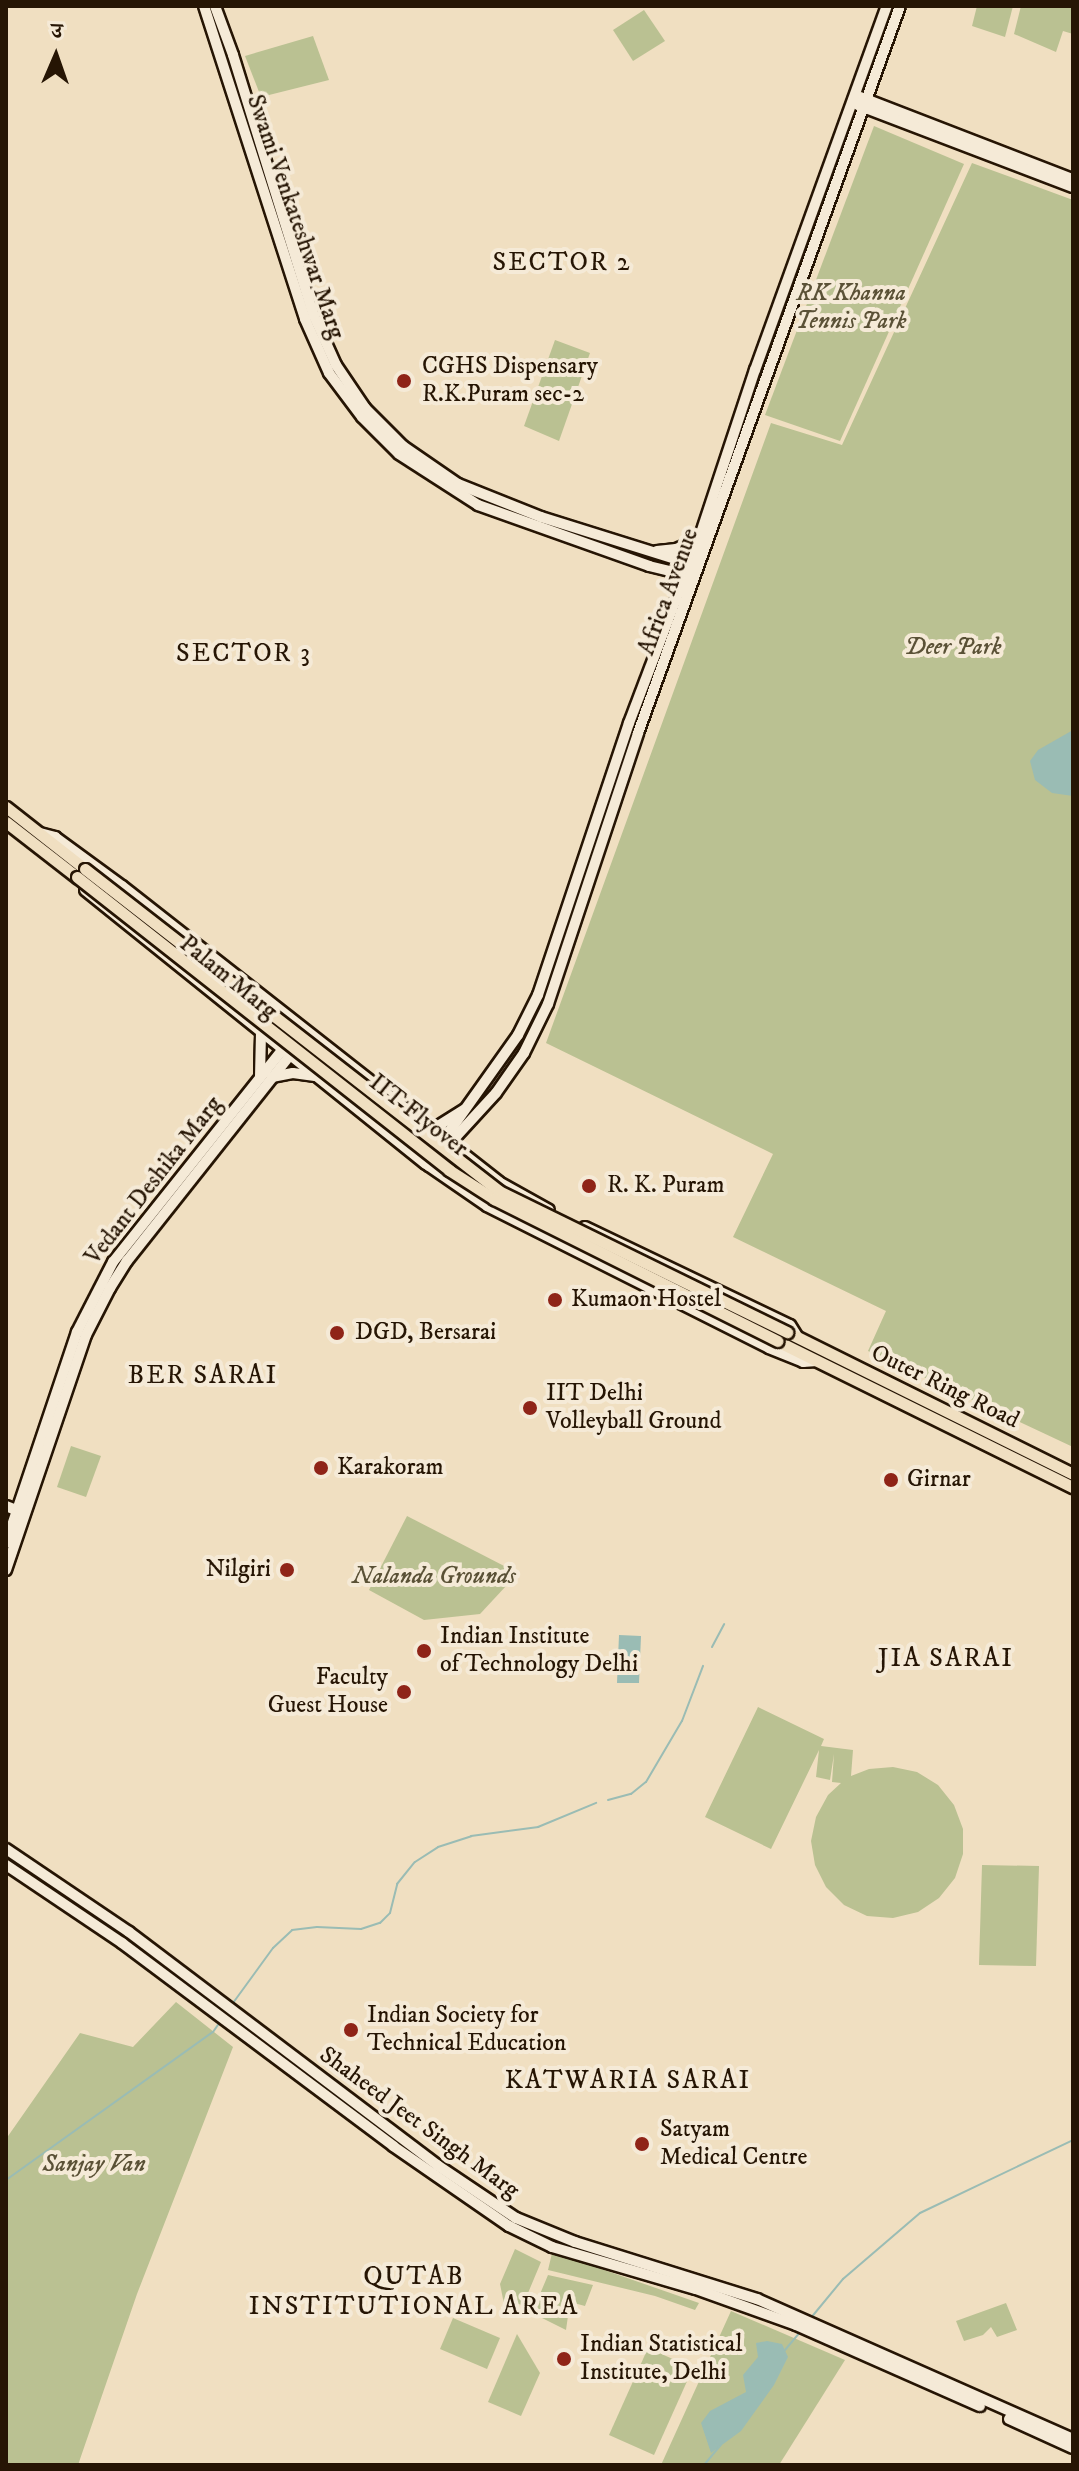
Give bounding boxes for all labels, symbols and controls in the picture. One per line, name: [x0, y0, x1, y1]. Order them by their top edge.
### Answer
north arrow: [16, 16, 96, 96]
text: उ: [51, 18, 63, 45]
street label: Swami Venkateshwar Marg: [240, 91, 350, 343]
district label: SECTOR 2: [493, 247, 631, 279]
park label: RK Khanna Tennis Park: [795, 280, 907, 336]
place label: CGHS Dispensary R.K.Puram sec-2: [422, 353, 598, 409]
marker: CGHS Dispensary R.K.Puram sec-2: [393, 370, 415, 392]
street label: Africa Avenue: [633, 525, 705, 659]
park label: Deer Park: [905, 634, 1001, 662]
district label: SECTOR 3: [176, 638, 312, 670]
street label: Palam Marg: [173, 930, 283, 1026]
street label: IIT Flyover: [363, 1069, 473, 1163]
street label: Vedant Deshika Marg: [79, 1091, 229, 1271]
place label: R. K. Puram: [607, 1172, 724, 1200]
marker: R. K. Puram: [578, 1175, 600, 1197]
place label: Kumaon Hostel: [571, 1286, 721, 1314]
marker: Kumaon Hostel: [546, 1291, 564, 1309]
place label: DGD, Bersarai: [355, 1319, 496, 1347]
marker: DGD, Bersarai: [326, 1322, 348, 1344]
street label: Outer Ring Road: [866, 1339, 1024, 1435]
district label: BER SARAI: [128, 1360, 278, 1392]
place label: IIT Delhi Volleyball Ground: [546, 1380, 722, 1436]
marker: IIT Delhi Volleyball Ground: [521, 1399, 539, 1417]
place label: Karakoram: [337, 1454, 444, 1482]
marker: Karakoram: [312, 1459, 330, 1477]
place label: Girnar: [907, 1466, 971, 1494]
marker: Girnar: [882, 1471, 900, 1489]
place label: Nilgiri: [206, 1556, 271, 1584]
marker: Nilgiri: [278, 1561, 296, 1579]
park label: Nalanda Grounds: [352, 1563, 516, 1591]
place label: Indian Institute of Technology Delhi: [440, 1623, 638, 1679]
marker: Indian Institute of Technology Delhi: [415, 1642, 433, 1660]
district label: JIA SARAI: [878, 1643, 1014, 1675]
place label: Faculty Guest House: [268, 1664, 388, 1720]
marker: Faculty Guest House: [395, 1683, 413, 1701]
place label: Indian Society for Technical Education: [367, 2002, 566, 2058]
marker: Indian Society for Technical Education: [342, 2021, 360, 2039]
street label: Shaheed Jeet Singh Marg: [313, 2041, 525, 2205]
district label: KATWARIA SARAI: [505, 2065, 751, 2097]
place label: Satyam Medical Centre: [660, 2116, 807, 2172]
marker: Satyam Medical Centre: [631, 2133, 653, 2155]
park label: Sanjay Van: [42, 2151, 146, 2179]
district label: QUTAB INSTITUTIONAL AREA: [249, 2261, 579, 2322]
place label: Indian Statistical Institute, Delhi: [580, 2331, 742, 2387]
marker: Indian Statistical Institute, Delhi: [555, 2350, 573, 2368]

